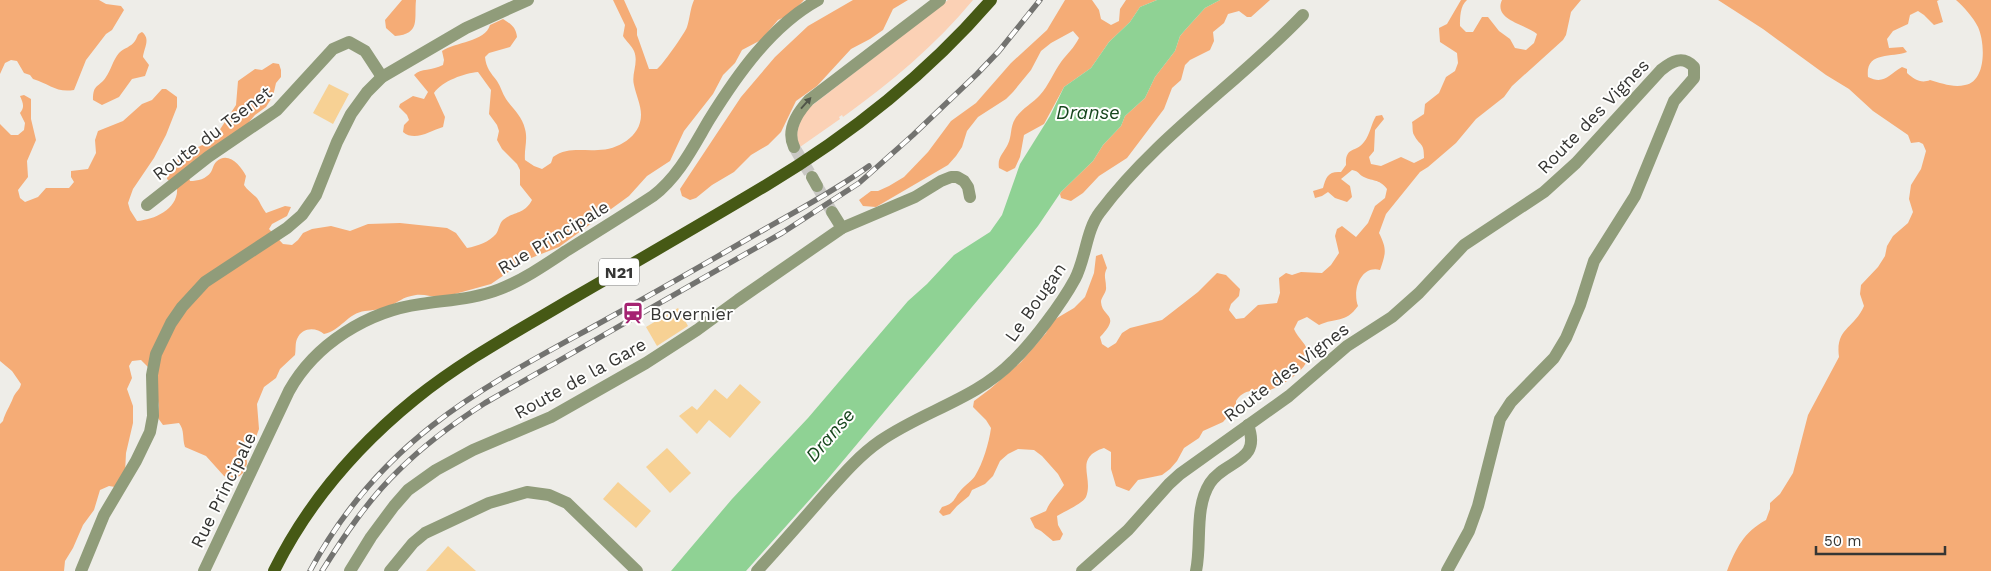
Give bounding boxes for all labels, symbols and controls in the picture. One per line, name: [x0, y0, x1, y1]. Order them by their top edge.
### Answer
street label: Route des Vignes: [1533, 54, 1653, 178]
street label: Route du Tsenet: [148, 81, 276, 185]
one-way arrow: [800, 98, 812, 110]
water label: Dranse: [1056, 101, 1120, 124]
street label: Rue Principale: [494, 196, 612, 278]
road number: N21: [599, 258, 639, 286]
street label: Le Bougan: [1000, 258, 1070, 346]
station icon: Bovernier: [620, 300, 646, 326]
place label: Bovernier: [650, 303, 733, 324]
street label: Route des Vignes: [1219, 318, 1353, 426]
street label: Route de la Gare: [510, 333, 650, 423]
water label: Dranse: [800, 403, 860, 467]
street label: Rue Principale: [186, 429, 260, 551]
scale bar: [1816, 524, 1945, 556]
text: 50 m: [1824, 532, 1861, 550]

